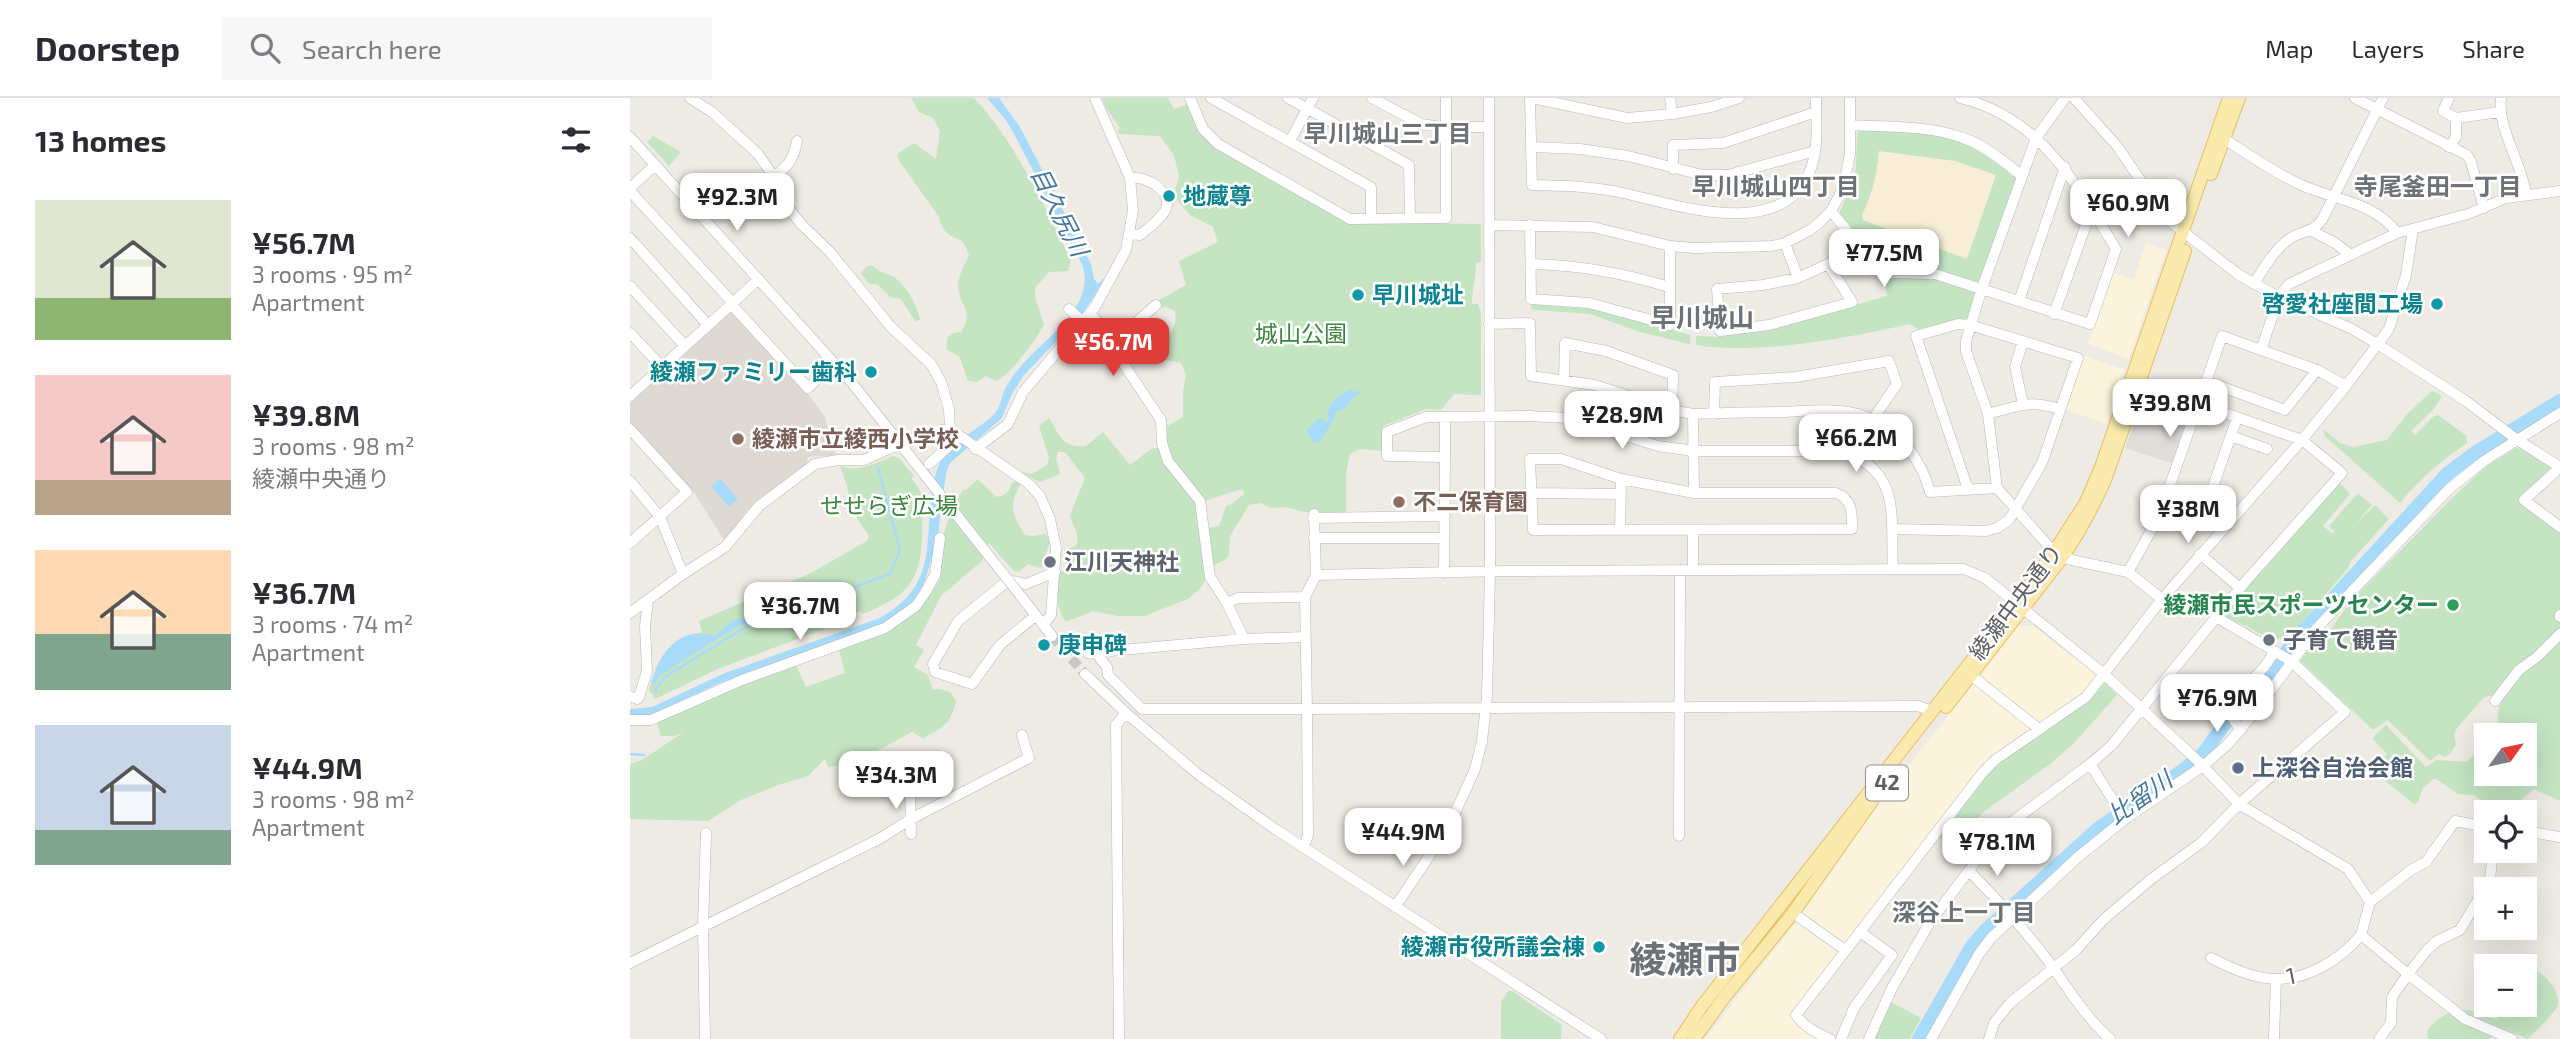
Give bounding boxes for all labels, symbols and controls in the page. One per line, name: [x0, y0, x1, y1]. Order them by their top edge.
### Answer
search box: [222, 17, 712, 80]
text: Doorstep: [35, 28, 180, 68]
icon: search: [246, 29, 284, 67]
text: Search here: [302, 33, 442, 64]
text: Map: [2265, 34, 2313, 63]
text: Layers: [2351, 34, 2424, 63]
text: Share: [2462, 34, 2525, 63]
district label: 早川城山三丁目: [1304, 118, 1472, 147]
icon: filters: [557, 121, 595, 159]
text: 13 homes: [35, 122, 166, 158]
water label: 目久尻川: [1026, 162, 1096, 263]
district label: 早川城山四丁目: [1692, 171, 1860, 200]
district label: 寺尾釜田一丁目: [2354, 171, 2522, 200]
pin: ¥92.3M: [680, 174, 794, 233]
pin: ¥60.9M: [2071, 180, 2185, 239]
place label: 地蔵尊: [1183, 181, 1252, 209]
text: ¥92.3M: [696, 182, 778, 210]
marker: 地蔵尊: [1161, 188, 1177, 204]
text: ¥60.9M: [2086, 188, 2170, 216]
text: ¥56.7M: [252, 224, 356, 260]
icon: home: [91, 228, 175, 312]
pin: ¥77.5M: [1827, 230, 1941, 289]
text: ¥77.5M: [1845, 238, 1923, 266]
text: 3 rooms · 95 m²: [252, 260, 413, 288]
place label: 早川城址: [1372, 280, 1464, 308]
marker: 早川城址: [1350, 287, 1366, 303]
text: Apartment: [252, 288, 365, 316]
place label: 啓愛社座間工場: [2262, 289, 2423, 317]
marker: 啓愛社座間工場: [2429, 296, 2445, 312]
district label: 早川城山: [1650, 301, 1754, 332]
pin: ¥56.7M: [1056, 318, 1170, 378]
park label: 城山公園: [1255, 319, 1347, 347]
text: ¥56.7M: [1073, 327, 1153, 355]
place label: 綾瀬ファミリー歯科: [650, 357, 857, 385]
marker: 綾瀬ファミリー歯科: [863, 364, 879, 380]
pin: ¥39.8M: [2113, 380, 2227, 439]
text: ¥39.8M: [2129, 388, 2211, 416]
pin: ¥28.9M: [1565, 392, 1679, 451]
text: ¥39.8M: [252, 396, 360, 432]
text: ¥28.9M: [1580, 400, 1664, 428]
icon: home: [91, 403, 175, 487]
pin: ¥66.2M: [1799, 414, 1913, 474]
text: ¥66.2M: [1815, 423, 1897, 451]
place label: 綾瀬市立綾西小学校: [752, 424, 959, 452]
marker: 綾瀬市立綾西小学校: [730, 431, 746, 447]
text: 3 rooms · 98 m²: [252, 432, 414, 460]
text: 綾瀬中央通り: [252, 464, 390, 492]
pin: ¥38M: [2147, 486, 2229, 545]
place label: 不二保育園: [1413, 487, 1528, 515]
park label: せせらぎ広場: [820, 491, 958, 519]
marker: 不二保育園: [1391, 494, 1407, 510]
text: ¥38M: [2156, 494, 2220, 522]
street label: 綾瀬中央通り: [1962, 538, 2068, 665]
place label: 江川天神社: [1064, 547, 1179, 575]
marker: 江川天神社: [1042, 554, 1058, 570]
text: ¥36.7M: [252, 574, 356, 610]
icon: home: [91, 578, 175, 662]
pin: ¥36.7M: [743, 582, 857, 642]
place label: 綾瀬市民スポーツセンター: [2163, 590, 2439, 618]
text: ¥36.7M: [760, 591, 840, 619]
marker: 綾瀬市民スポーツセンター: [2445, 597, 2461, 613]
text: 3 rooms · 74 m²: [252, 610, 413, 638]
place label: 子育て観音: [2283, 625, 2398, 653]
place label: 庚申碑: [1058, 630, 1127, 658]
marker: 子育て観音: [2261, 632, 2277, 648]
marker: 庚申碑: [1036, 637, 1052, 653]
text: Apartment: [252, 638, 365, 666]
pin: ¥76.9M: [2160, 674, 2274, 734]
text: ¥76.9M: [2176, 683, 2258, 711]
north arrow: [2474, 723, 2538, 786]
map controls: [2474, 723, 2537, 1017]
text: ¥44.9M: [252, 749, 363, 785]
pin: ¥34.3M: [839, 752, 953, 811]
icon: home: [91, 753, 175, 837]
place label: 上深谷自治会館: [2252, 753, 2413, 781]
text: ¥34.3M: [855, 760, 937, 788]
marker: 上深谷自治会館: [2230, 760, 2246, 776]
water label: 比留川: [2101, 763, 2179, 829]
road number: 42: [1866, 766, 1908, 800]
text: 3 rooms · 98 m²: [252, 785, 414, 813]
button: locate: [2474, 800, 2537, 863]
pin: ¥44.9M: [1346, 808, 1460, 868]
text: Apartment: [252, 813, 365, 841]
text: ¥44.9M: [1361, 817, 1445, 845]
pin: ¥78.1M: [1940, 818, 2054, 878]
text: ¥78.1M: [1958, 827, 2036, 855]
button: +: [2474, 877, 2537, 940]
district label: 深谷上一丁目: [1892, 897, 2036, 926]
place label: 綾瀬市役所議会棟: [1401, 932, 1585, 960]
district label: 綾瀬市: [1630, 936, 1741, 980]
marker: 綾瀬市役所議会棟: [1591, 939, 1607, 955]
button: −: [2474, 954, 2537, 1017]
street label: 1: [2284, 960, 2298, 990]

